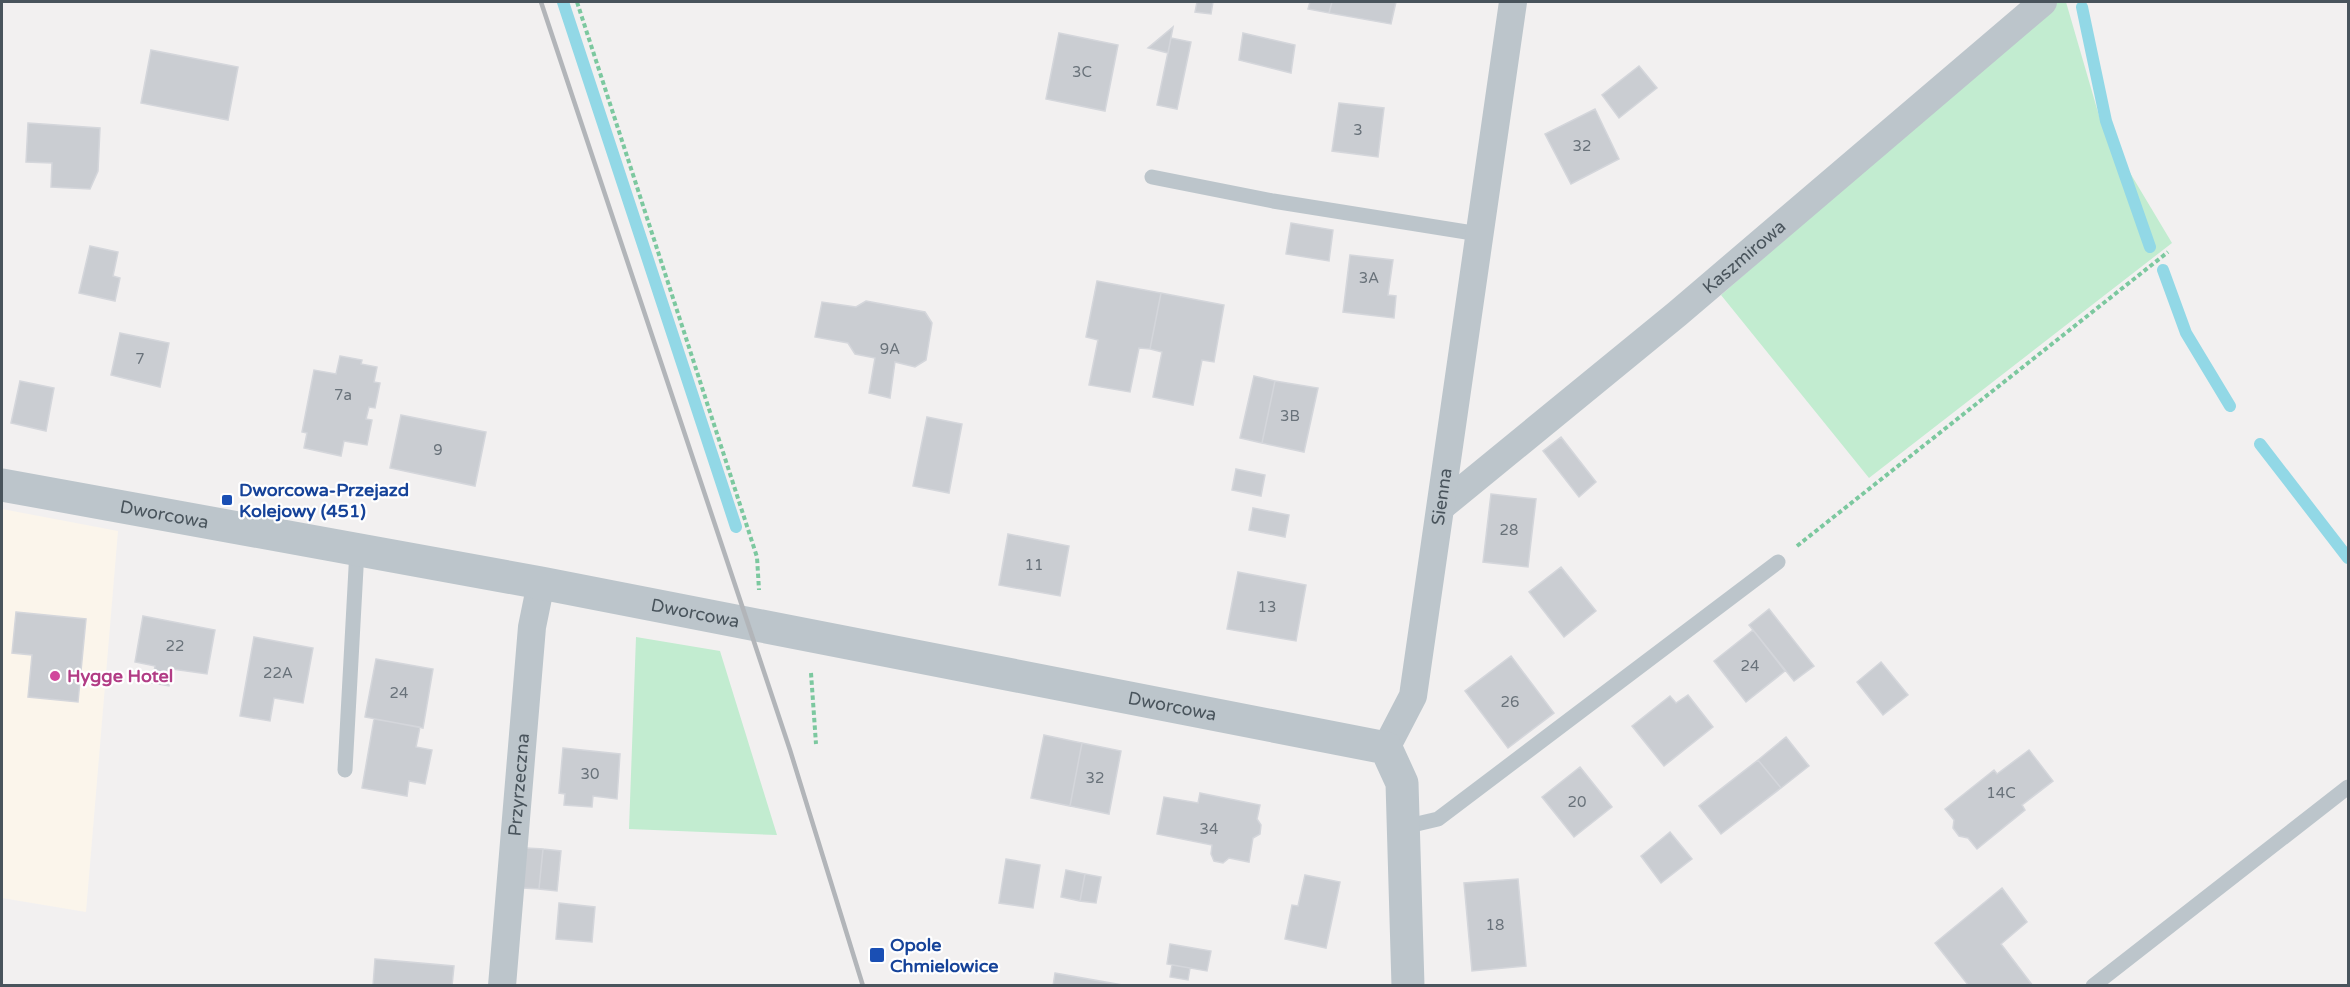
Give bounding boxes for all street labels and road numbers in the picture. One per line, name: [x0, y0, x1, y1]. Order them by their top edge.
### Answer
street label: Kaszmirowa: [1698, 215, 1790, 298]
street label: Sienna: [1427, 467, 1457, 527]
street label: Dworcowa: [118, 496, 211, 533]
street label: Dworcowa: [649, 594, 741, 633]
street label: Dworcowa: [1126, 687, 1218, 726]
street label: Przyrzeczna: [504, 732, 534, 837]

